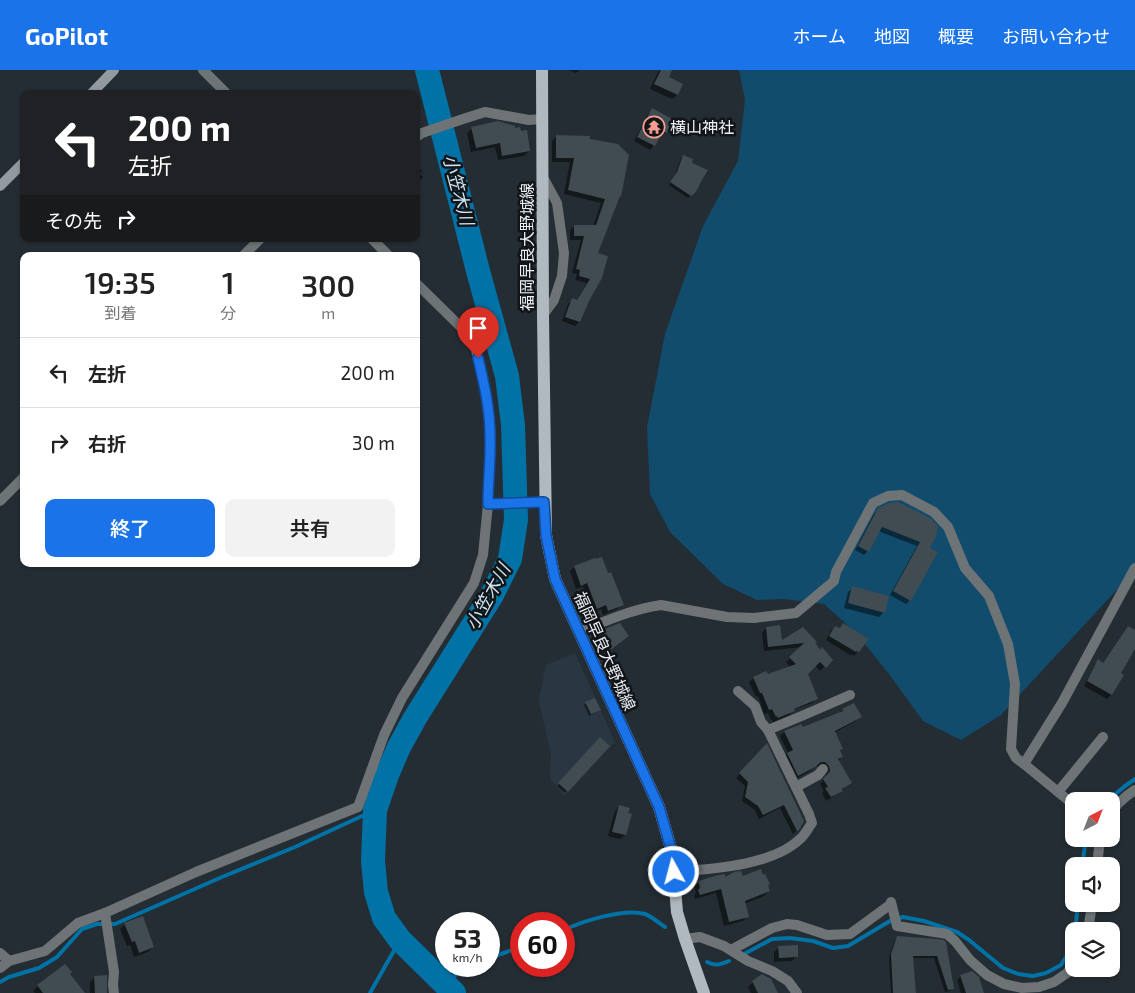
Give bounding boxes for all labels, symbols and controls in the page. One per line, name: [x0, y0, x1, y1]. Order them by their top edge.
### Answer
text: GoPilot: [25, 21, 108, 50]
text: ホーム: [793, 25, 846, 47]
text: 地図: [874, 25, 910, 47]
text: 概要: [938, 25, 974, 47]
text: お問い合わせ: [1002, 25, 1110, 47]
text: 200 m: [128, 106, 231, 148]
icon: left: [45, 110, 110, 175]
temple icon: 横山神社: [642, 115, 666, 139]
place label: 横山神社: [670, 117, 734, 136]
text: 左折: [128, 152, 172, 178]
water label: 小笠木川: [439, 152, 479, 229]
street label: 福岡早良大野城線: [517, 183, 536, 311]
icon: right: [112, 205, 140, 233]
text: その先: [45, 209, 102, 232]
text: 19:35: [85, 264, 155, 300]
text: 1: [222, 264, 235, 300]
text: 300: [301, 267, 355, 303]
text: 到着: [104, 303, 136, 322]
text: 分: [220, 303, 236, 322]
text: m: [321, 303, 335, 322]
pin: [457, 307, 499, 358]
icon: arrive: [464, 314, 492, 342]
icon: left: [45, 359, 73, 387]
text: 200 m: [341, 361, 395, 384]
text: 左折: [88, 362, 126, 385]
icon: right: [45, 429, 73, 457]
text: 30 m: [352, 431, 395, 454]
text: 右折: [88, 432, 126, 455]
button: 終了: [45, 499, 215, 557]
button: 共有: [225, 499, 395, 557]
water label: 小笠木川: [460, 558, 515, 633]
street label: 福岡早良大野城線: [571, 588, 640, 713]
north arrow: [1065, 792, 1120, 848]
map controls: [1065, 792, 1120, 977]
position arrow: [647, 845, 699, 897]
button: sound: [1065, 857, 1120, 912]
speed limit sign: 60: [510, 912, 575, 977]
button: layers: [1065, 922, 1120, 977]
text: 53: [454, 923, 481, 953]
text: km/h: [453, 950, 482, 964]

